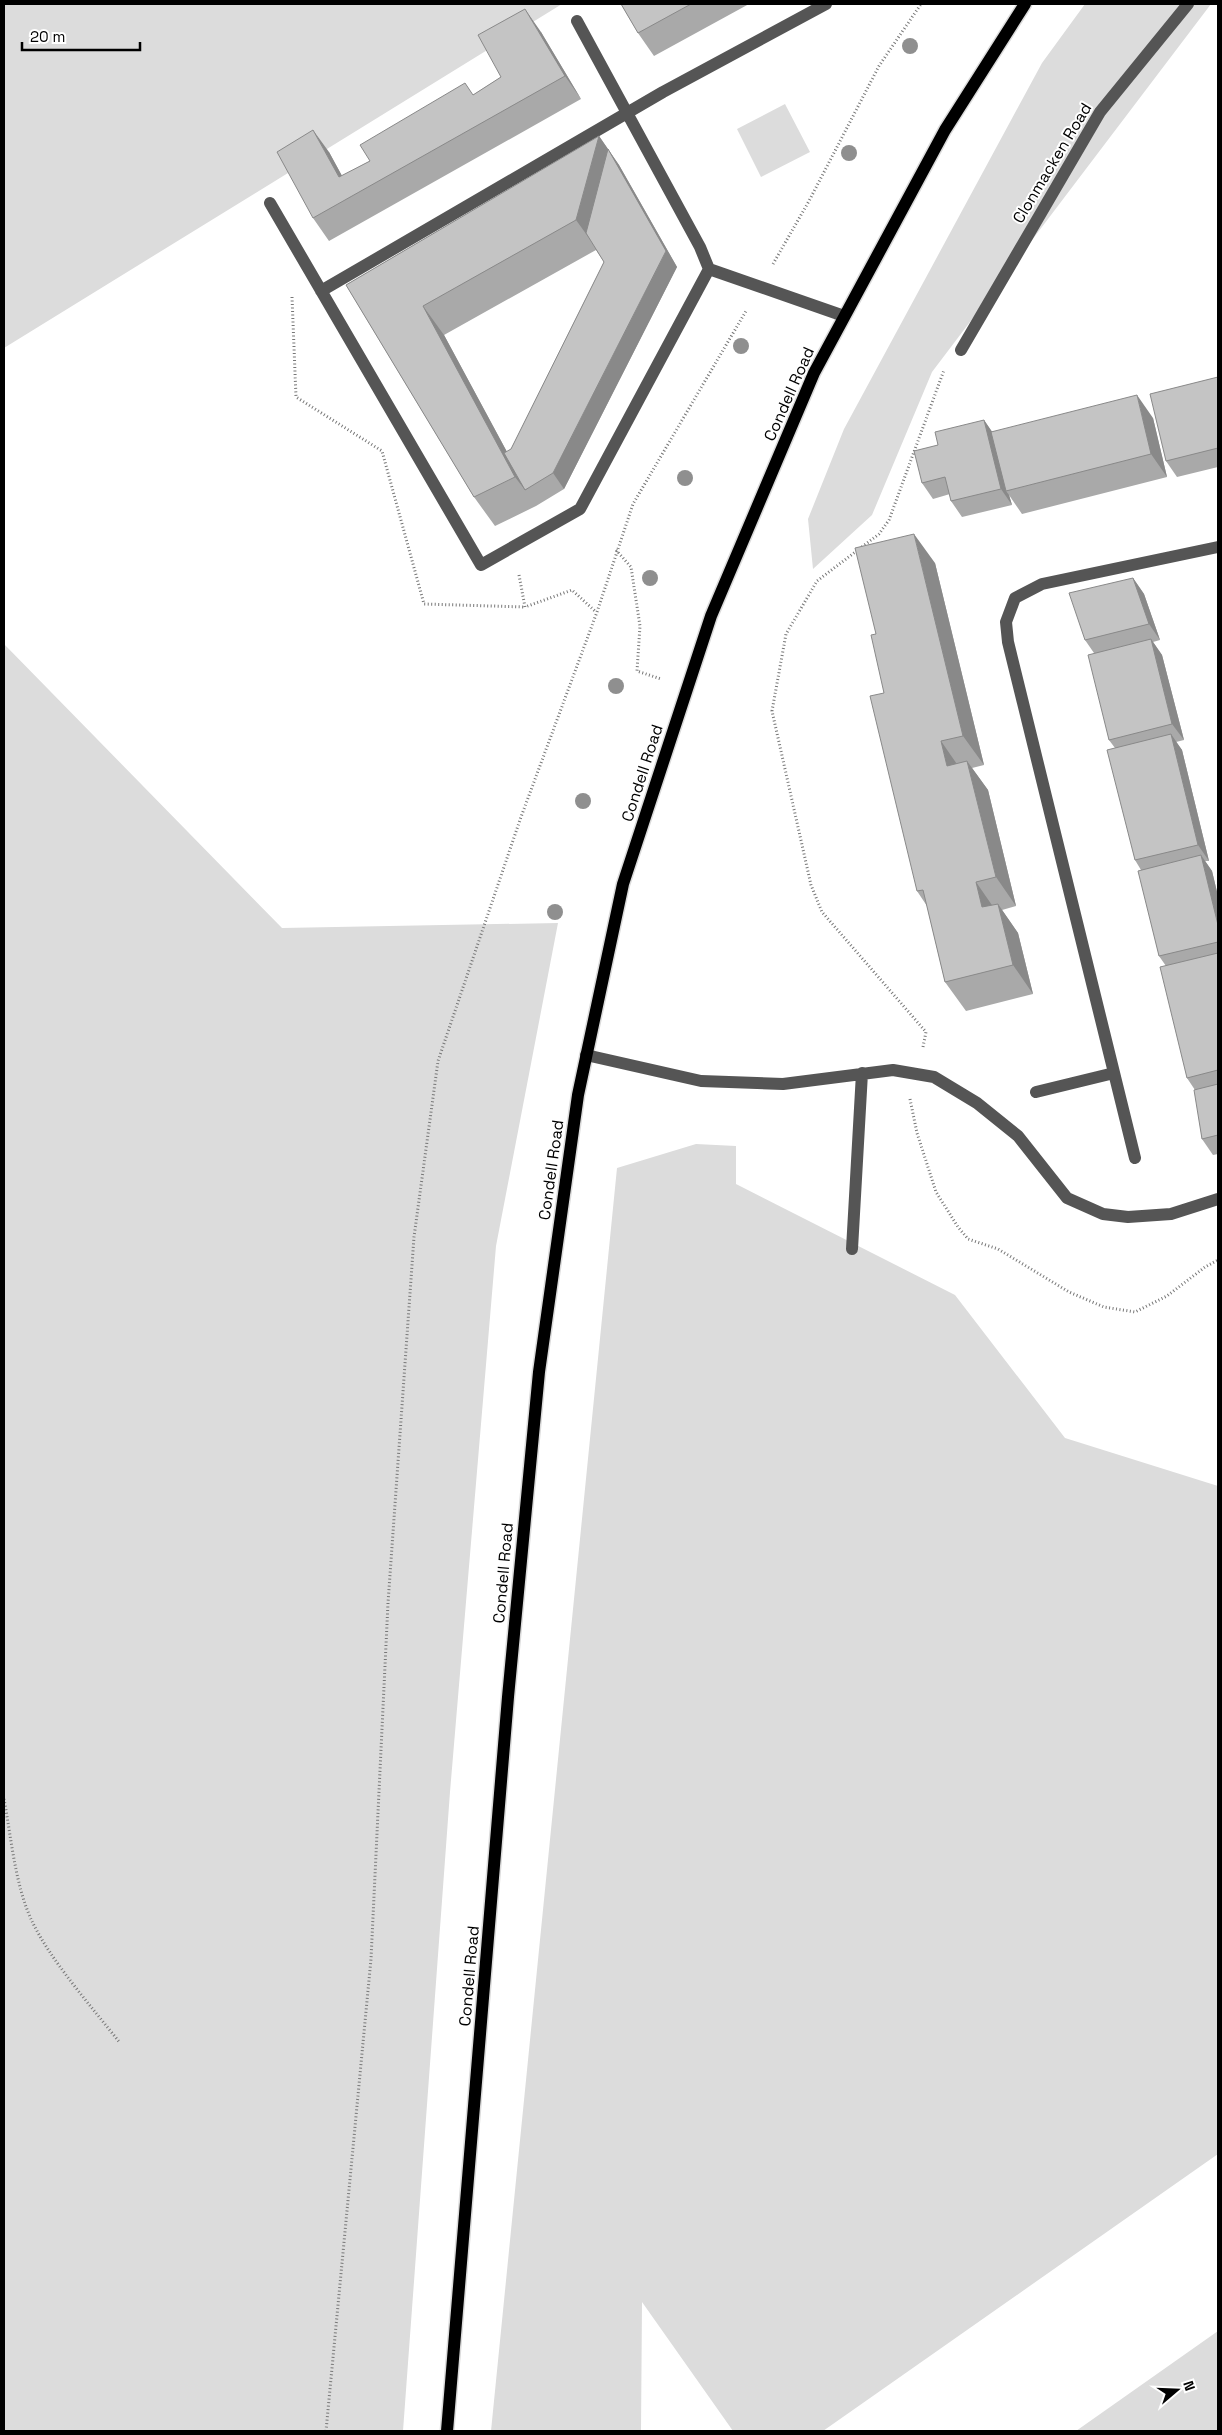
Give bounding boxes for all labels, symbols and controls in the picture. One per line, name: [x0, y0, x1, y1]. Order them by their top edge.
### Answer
scale bar: [22, 20, 140, 52]
text: 20 m: [30, 27, 65, 46]
street label: Clonmacken Road: [1008, 99, 1096, 227]
street label: Condell Road: [759, 344, 819, 444]
street label: Condell Road: [616, 722, 668, 824]
street label: Condell Road: [534, 1119, 568, 1221]
street label: Condell Road: [488, 1522, 518, 1624]
street label: Condell Road: [454, 1925, 484, 2027]
north arrow: [1152, 2365, 1202, 2415]
text: N: [1179, 2378, 1199, 2393]

